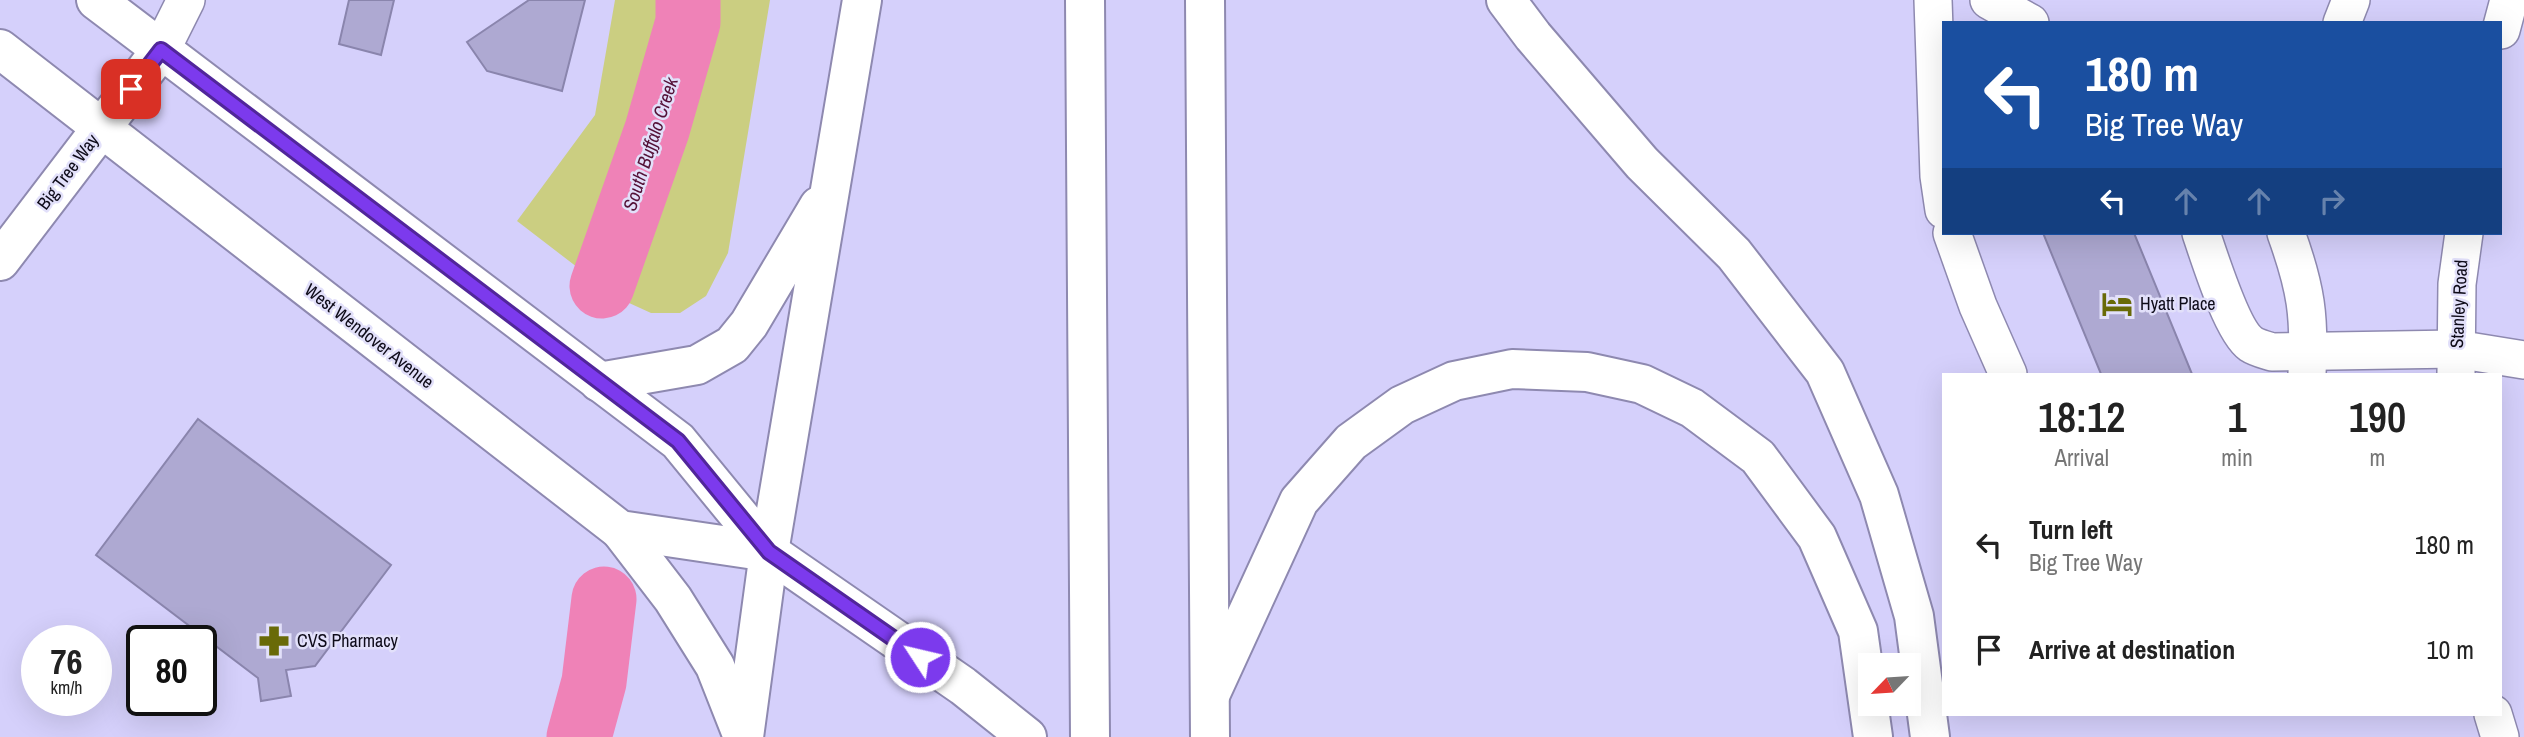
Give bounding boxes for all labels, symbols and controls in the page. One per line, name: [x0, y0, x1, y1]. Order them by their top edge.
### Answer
text: 180 m: [2085, 40, 2199, 106]
icon: left: [1970, 49, 2061, 140]
pin: [101, 59, 161, 119]
icon: arrive: [112, 70, 150, 108]
water label: South Buffalo Creek: [616, 73, 684, 214]
text: Big Tree Way: [2085, 103, 2243, 146]
street label: Big Tree Way: [31, 128, 105, 215]
icon: left: [2094, 182, 2132, 220]
icon: ahead: [2167, 182, 2205, 220]
icon: ahead: [2240, 182, 2278, 220]
icon: right: [2313, 182, 2351, 220]
street label: Stanley Road: [2444, 259, 2473, 349]
street label: West Wendover Avenue: [300, 277, 439, 394]
hotel icon: Hyatt Place: [2100, 287, 2134, 321]
place label: Hyatt Place: [2140, 291, 2215, 316]
text: 18:12: [2038, 389, 2125, 445]
text: 1: [2227, 389, 2247, 445]
text: 190: [2349, 389, 2406, 445]
text: Arrival: [2054, 442, 2109, 473]
text: min: [2221, 442, 2253, 473]
text: m: [2370, 442, 2385, 473]
text: Turn left: [2029, 512, 2113, 547]
icon: left: [1970, 526, 2008, 564]
text: 180 m: [2415, 527, 2474, 562]
text: Big Tree Way: [2029, 547, 2143, 578]
position arrow: [883, 620, 957, 694]
pharmacy icon: CVS Pharmacy: [257, 624, 291, 658]
speed limit sign: 80: [126, 625, 217, 716]
place label: CVS Pharmacy: [297, 628, 399, 653]
icon: arrive: [1970, 631, 2008, 669]
text: Arrive at destination: [2029, 632, 2235, 667]
text: 10 m: [2427, 632, 2474, 667]
text: 76: [51, 638, 82, 685]
north arrow: [1858, 653, 1922, 716]
map controls: [1858, 653, 1921, 716]
text: km/h: [51, 675, 83, 700]

